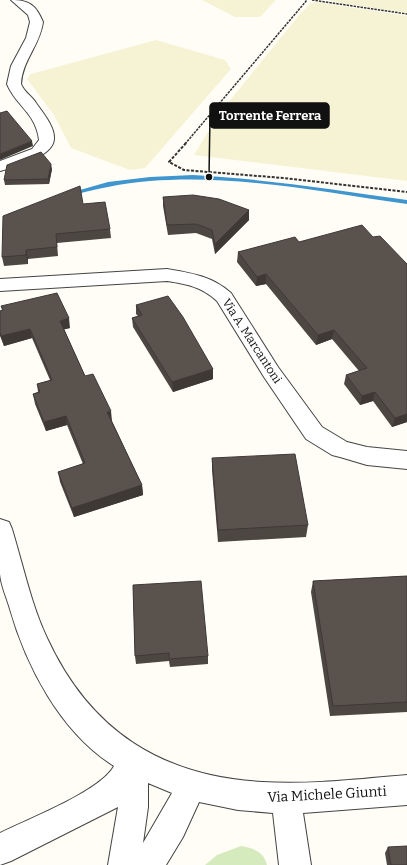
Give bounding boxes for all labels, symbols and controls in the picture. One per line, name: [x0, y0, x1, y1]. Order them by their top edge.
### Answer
callout: Torrente Ferrera: [210, 103, 329, 128]
text: Torrente Ferrera: [219, 108, 322, 123]
street label: Via A. Marcantoni: [219, 296, 285, 386]
street label: Via Michele Giunti: [267, 783, 387, 806]

